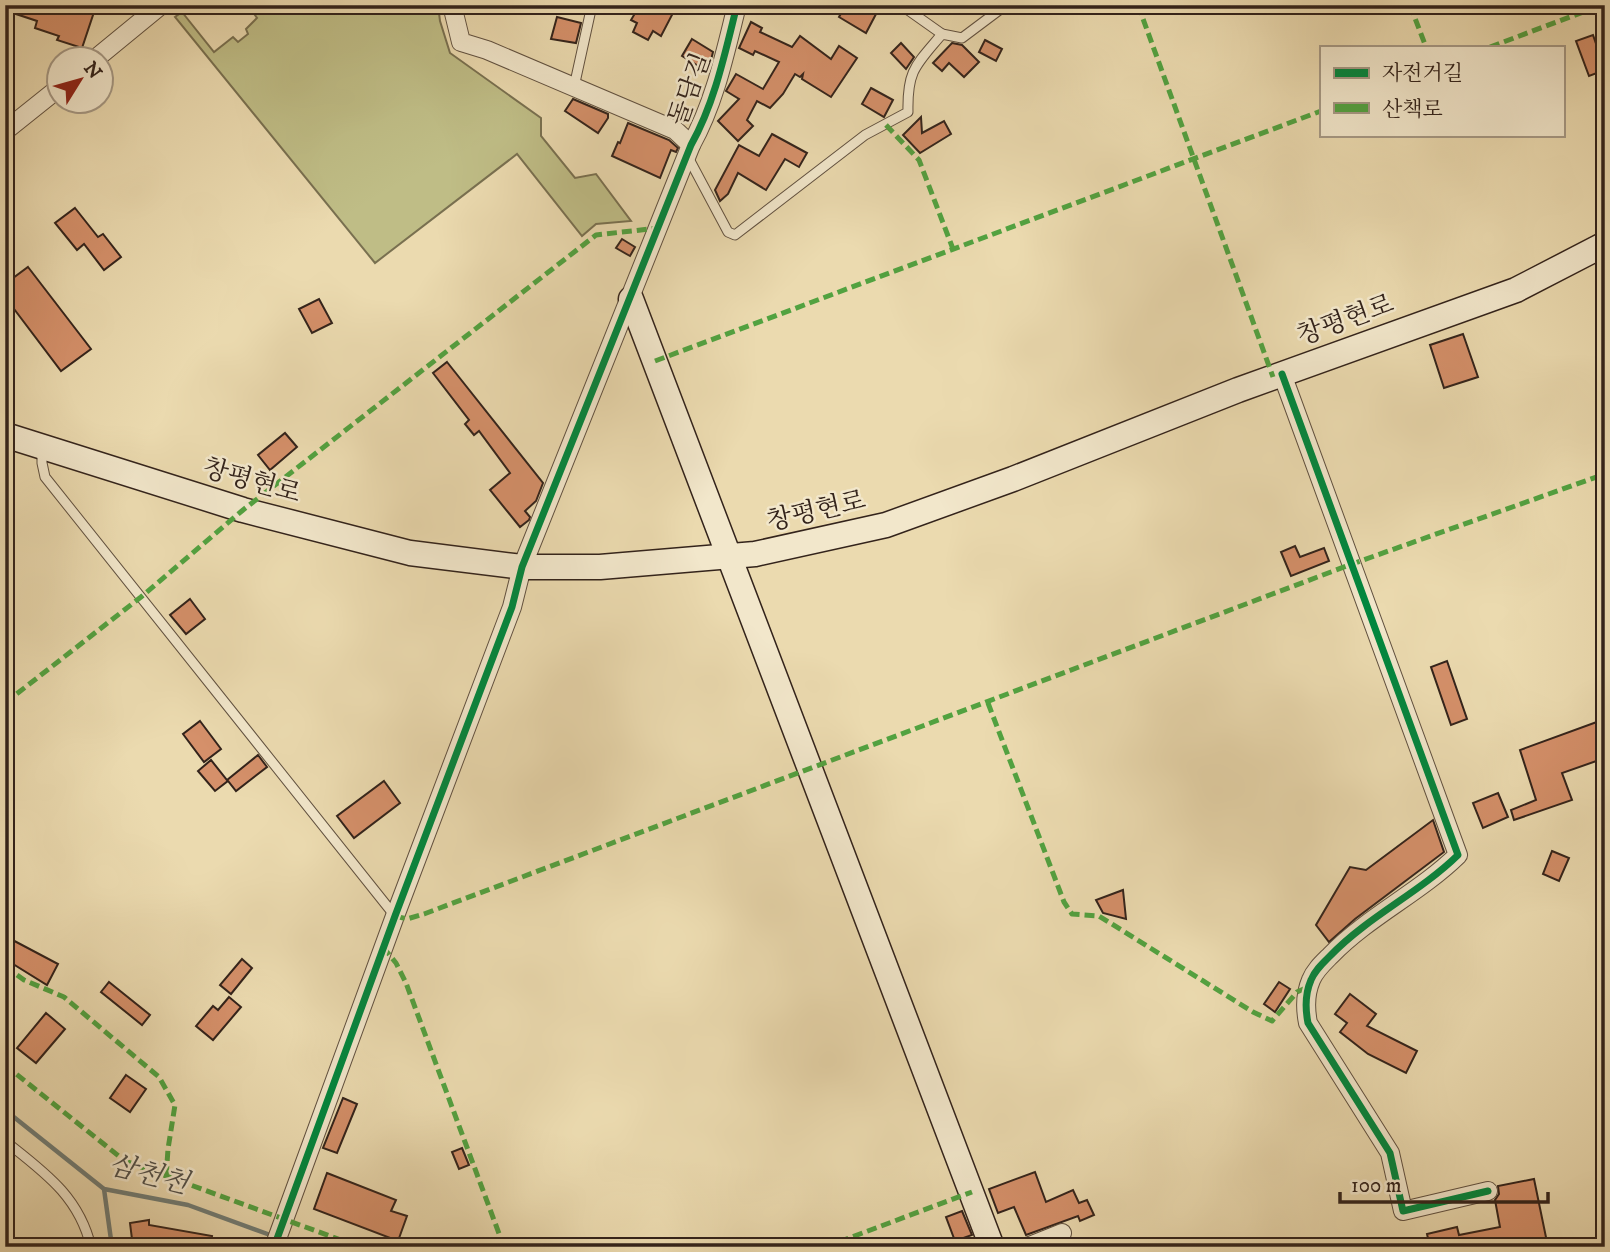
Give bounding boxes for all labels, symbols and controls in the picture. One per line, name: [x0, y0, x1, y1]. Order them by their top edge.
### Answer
north arrow: [46, 46, 116, 116]
legend: [1320, 46, 1564, 136]
street label: 돌담길: [662, 48, 719, 131]
text: N: [78, 58, 106, 84]
text: 자전거길: [1382, 61, 1463, 87]
text: 산책로: [1382, 97, 1443, 123]
street label: 창평현로: [1293, 288, 1398, 353]
street label: 창평현로: [199, 452, 304, 511]
street label: 창평현로: [764, 484, 869, 539]
water label: 삼천천: [105, 1147, 194, 1202]
scale bar: [1340, 1161, 1549, 1205]
text: 100 m: [1351, 1173, 1402, 1199]

